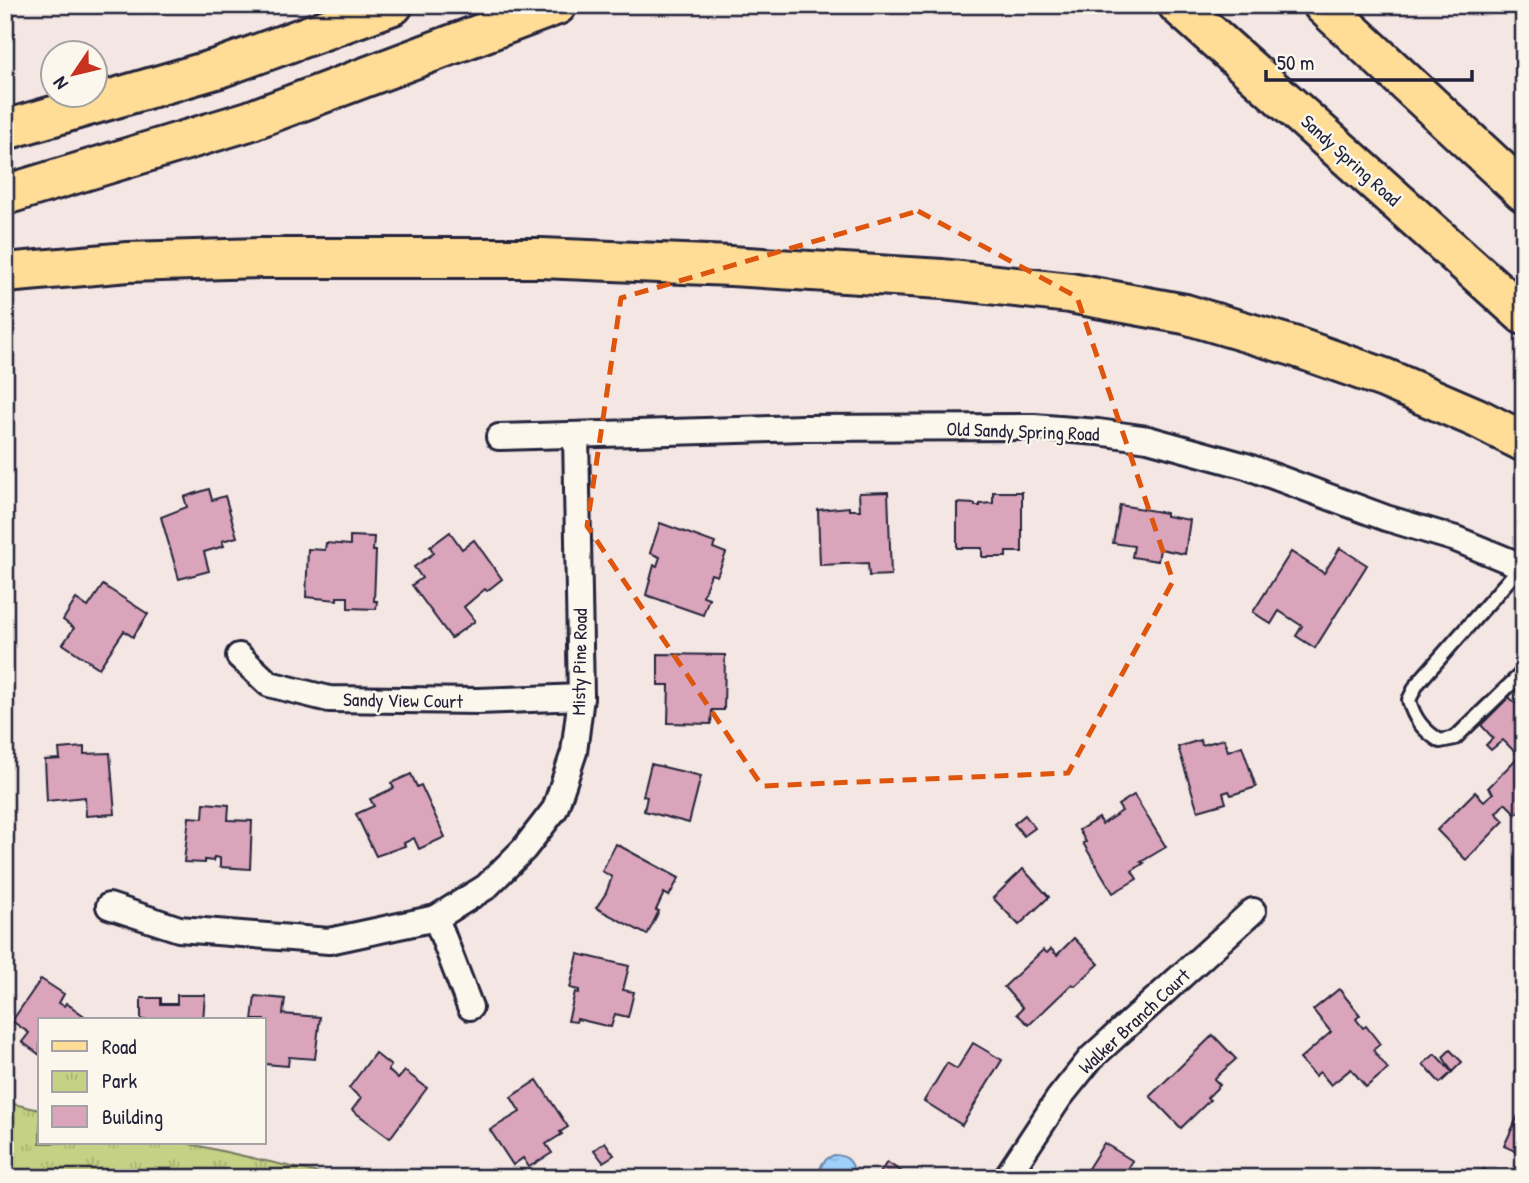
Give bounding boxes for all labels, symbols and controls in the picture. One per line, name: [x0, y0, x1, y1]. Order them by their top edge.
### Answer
north arrow: [38, 38, 108, 108]
scale bar: [1266, 38, 1473, 82]
text: 50 m: [1277, 48, 1314, 77]
text: N: [47, 72, 74, 95]
street label: Sandy Spring Road: [1296, 108, 1407, 212]
street label: Old Sandy Spring Road: [946, 415, 1100, 447]
street label: Misty Pine Road: [565, 608, 593, 716]
street label: Sandy View Court: [343, 686, 464, 714]
street label: Walker Branch Court: [1073, 962, 1196, 1079]
legend: [38, 1018, 266, 1144]
text: Road: [102, 1032, 136, 1061]
text: Park: [102, 1066, 137, 1095]
text: Building: [102, 1102, 163, 1131]

